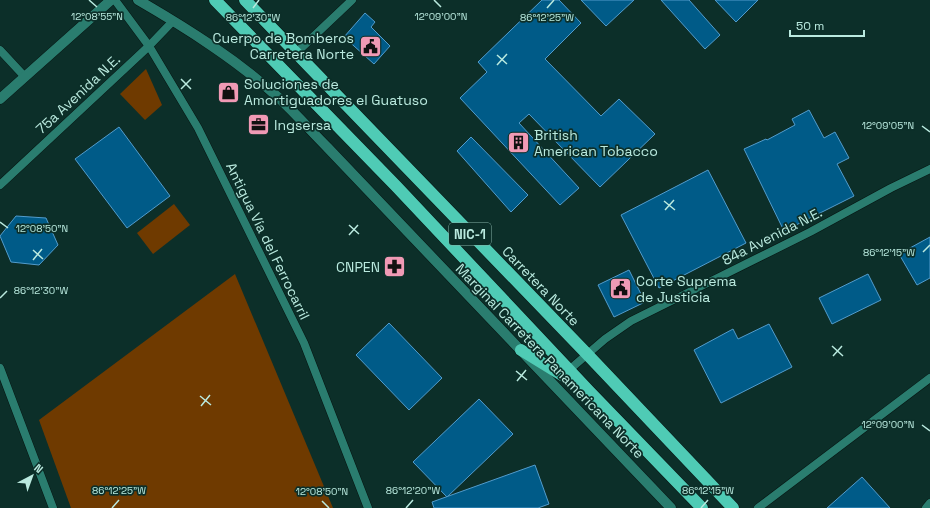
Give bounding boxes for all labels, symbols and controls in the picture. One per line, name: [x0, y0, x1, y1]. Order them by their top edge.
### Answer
text: 12°08'55"N: [71, 10, 123, 23]
text: 12°09'00"N: [415, 10, 467, 23]
text: 86°12'30"W: [226, 11, 280, 24]
text: 86°12'25"W: [520, 11, 574, 24]
scale bar: [790, 12, 864, 38]
text: 50 m: [796, 18, 824, 34]
place label: Cuerpo de Bomberos Carretera Norte: [212, 29, 354, 63]
public building icon: Cuerpo de Bomberos Carretera Norte: [357, 33, 383, 59]
street label: 75a Avenida N.E.: [32, 50, 124, 138]
place label: Soluciones de Amortiguadores el Guatuso: [244, 75, 428, 109]
shop icon: Soluciones de Amortiguadores el Guatuso: [215, 79, 241, 105]
office icon: Ingsersa: [246, 112, 272, 138]
place label: Ingsersa: [274, 116, 331, 134]
text: 12°09'05"N: [862, 119, 914, 132]
place label: British American Tobacco: [534, 126, 658, 160]
building icon: British American Tobacco: [506, 130, 532, 156]
street label: Antigua Vía del Ferrocarril: [222, 159, 314, 323]
street label: 84a Avenida N.E.: [719, 203, 825, 269]
text: 12°08'50"N: [16, 222, 68, 235]
road number: NIC-1: [449, 223, 491, 245]
street label: Carretera Norte: [498, 242, 584, 330]
text: 86°12'15"W: [863, 246, 915, 259]
pharmacy icon: CNPEN: [382, 254, 408, 280]
place label: CNPEN: [336, 258, 380, 276]
street label: Marginal Carretera Panamericana Norte: [452, 260, 648, 462]
place label: Corte Suprema de Justicia: [636, 272, 737, 306]
public building icon: Corte Suprema de Justicia: [607, 276, 633, 302]
text: 86°12'30"W: [14, 284, 68, 297]
text: 12°09'00"N: [862, 418, 914, 431]
north arrow: [12, 456, 52, 496]
text: N: [31, 461, 46, 476]
text: 86°12'25"W: [92, 484, 146, 497]
text: 86°12'20"W: [386, 484, 440, 497]
text: 86°12'15"W: [682, 484, 734, 497]
text: 12°08'50"N: [296, 485, 348, 498]

